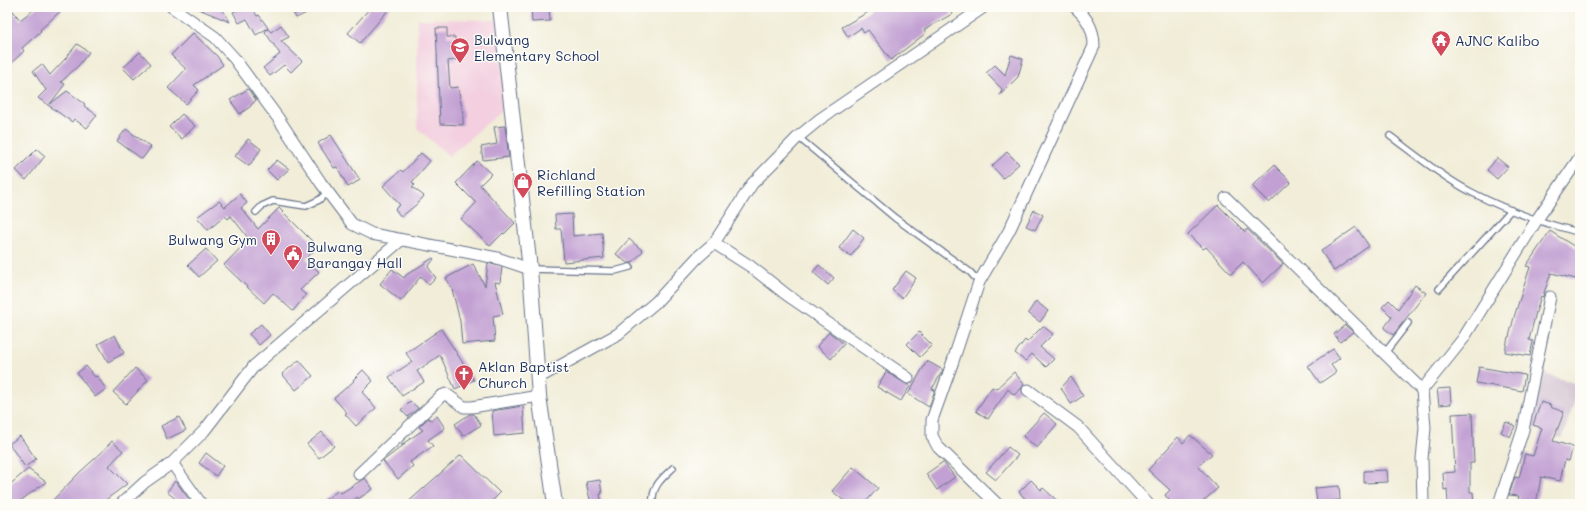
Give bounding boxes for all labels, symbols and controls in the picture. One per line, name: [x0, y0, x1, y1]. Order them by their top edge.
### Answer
temple icon: AJNC Kalibo: [1430, 29, 1452, 57]
place label: Bulwang Elementary School: [474, 30, 600, 65]
place label: AJNC Kalibo: [1455, 31, 1539, 50]
school or university icon: Bulwang Elementary School: [449, 36, 471, 64]
place label: Richland Refilling Station: [537, 165, 645, 200]
shop icon: Richland Refilling Station: [512, 171, 534, 199]
building icon: Bulwang Gym: [260, 228, 282, 256]
place label: Bulwang Gym: [168, 230, 257, 249]
place label: Bulwang Barangay Hall: [307, 237, 402, 272]
public building icon: Bulwang Barangay Hall: [282, 243, 304, 271]
place label: Aklan Baptist Church: [478, 357, 569, 392]
church icon: Aklan Baptist Church: [453, 363, 475, 391]

